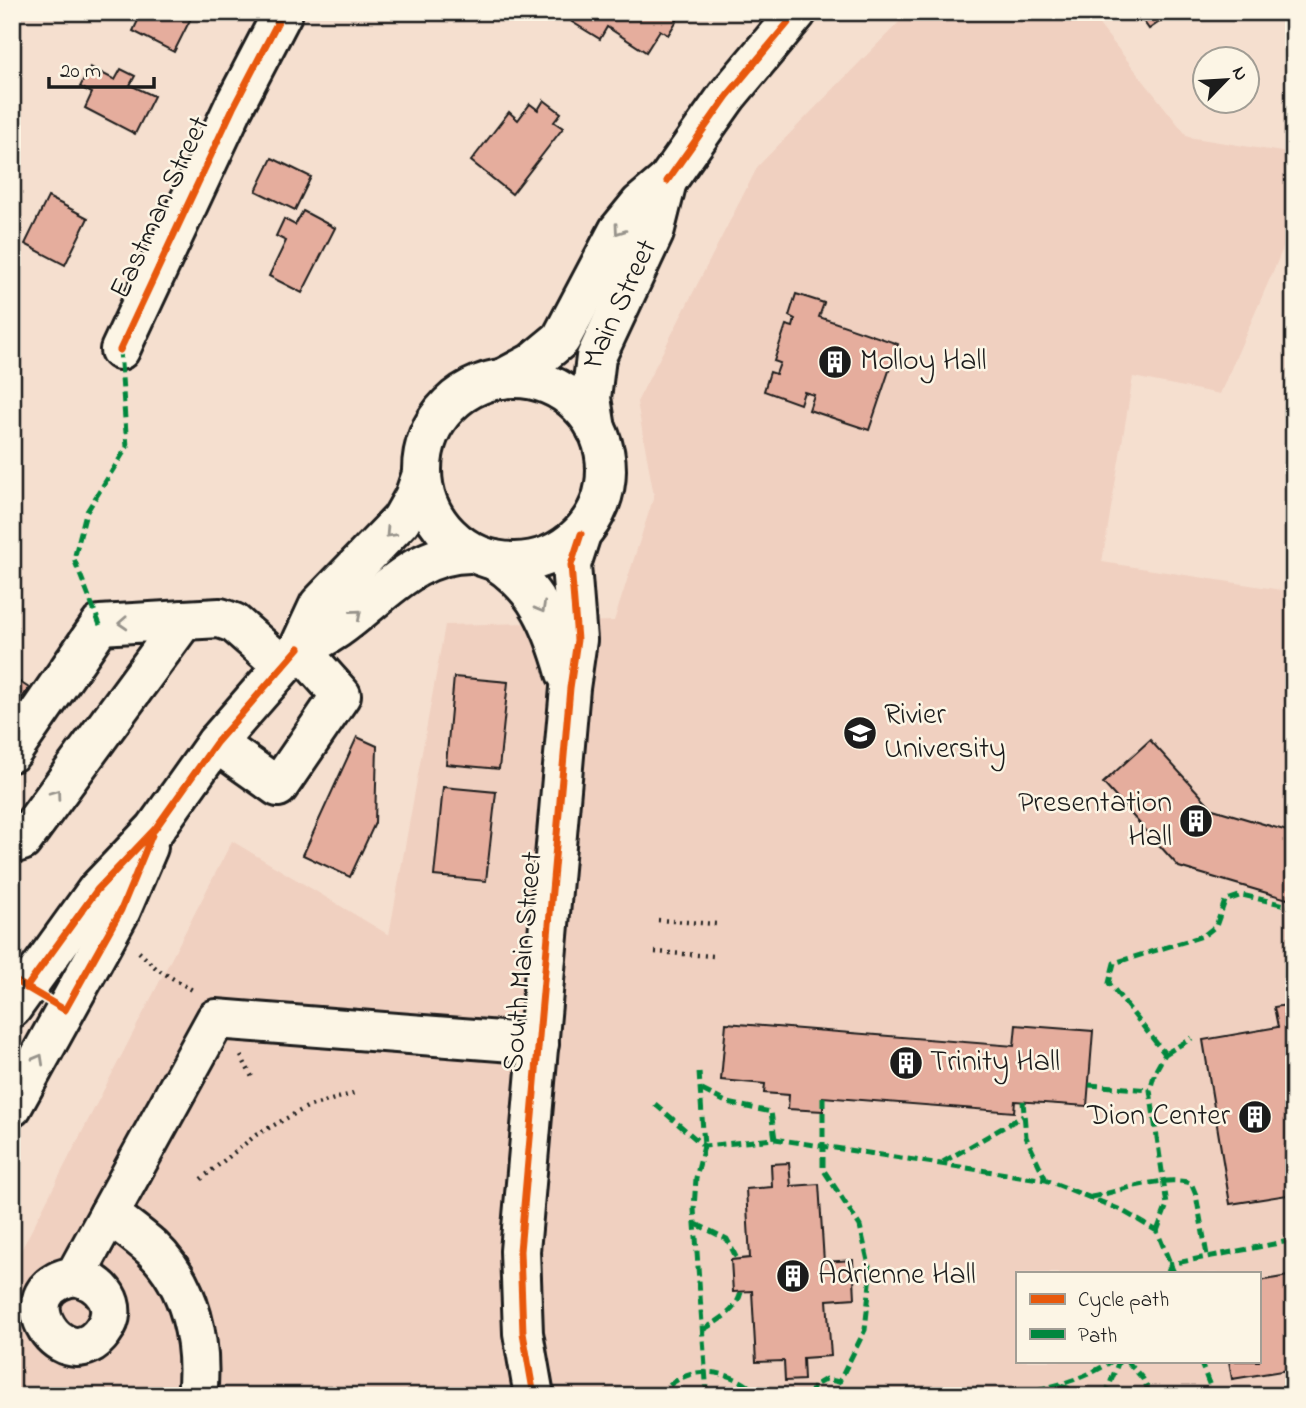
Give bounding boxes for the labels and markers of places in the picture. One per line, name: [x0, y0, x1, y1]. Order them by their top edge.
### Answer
place label: Molloy Hall: [860, 340, 986, 384]
building icon: Molloy Hall: [816, 343, 854, 381]
place label: Rivier University: [884, 694, 1006, 772]
school or university icon: Rivier University: [841, 714, 879, 752]
place label: Presentation Hall: [1018, 782, 1172, 860]
building icon: Presentation Hall: [1177, 802, 1215, 840]
place label: Trinity Hall: [930, 1041, 1060, 1085]
building icon: Trinity Hall: [887, 1044, 925, 1082]
place label: Dion Center: [1086, 1095, 1231, 1139]
building icon: Dion Center: [1236, 1098, 1274, 1136]
place label: Adrienne Hall: [818, 1254, 976, 1298]
building icon: Adrienne Hall: [774, 1257, 812, 1295]

